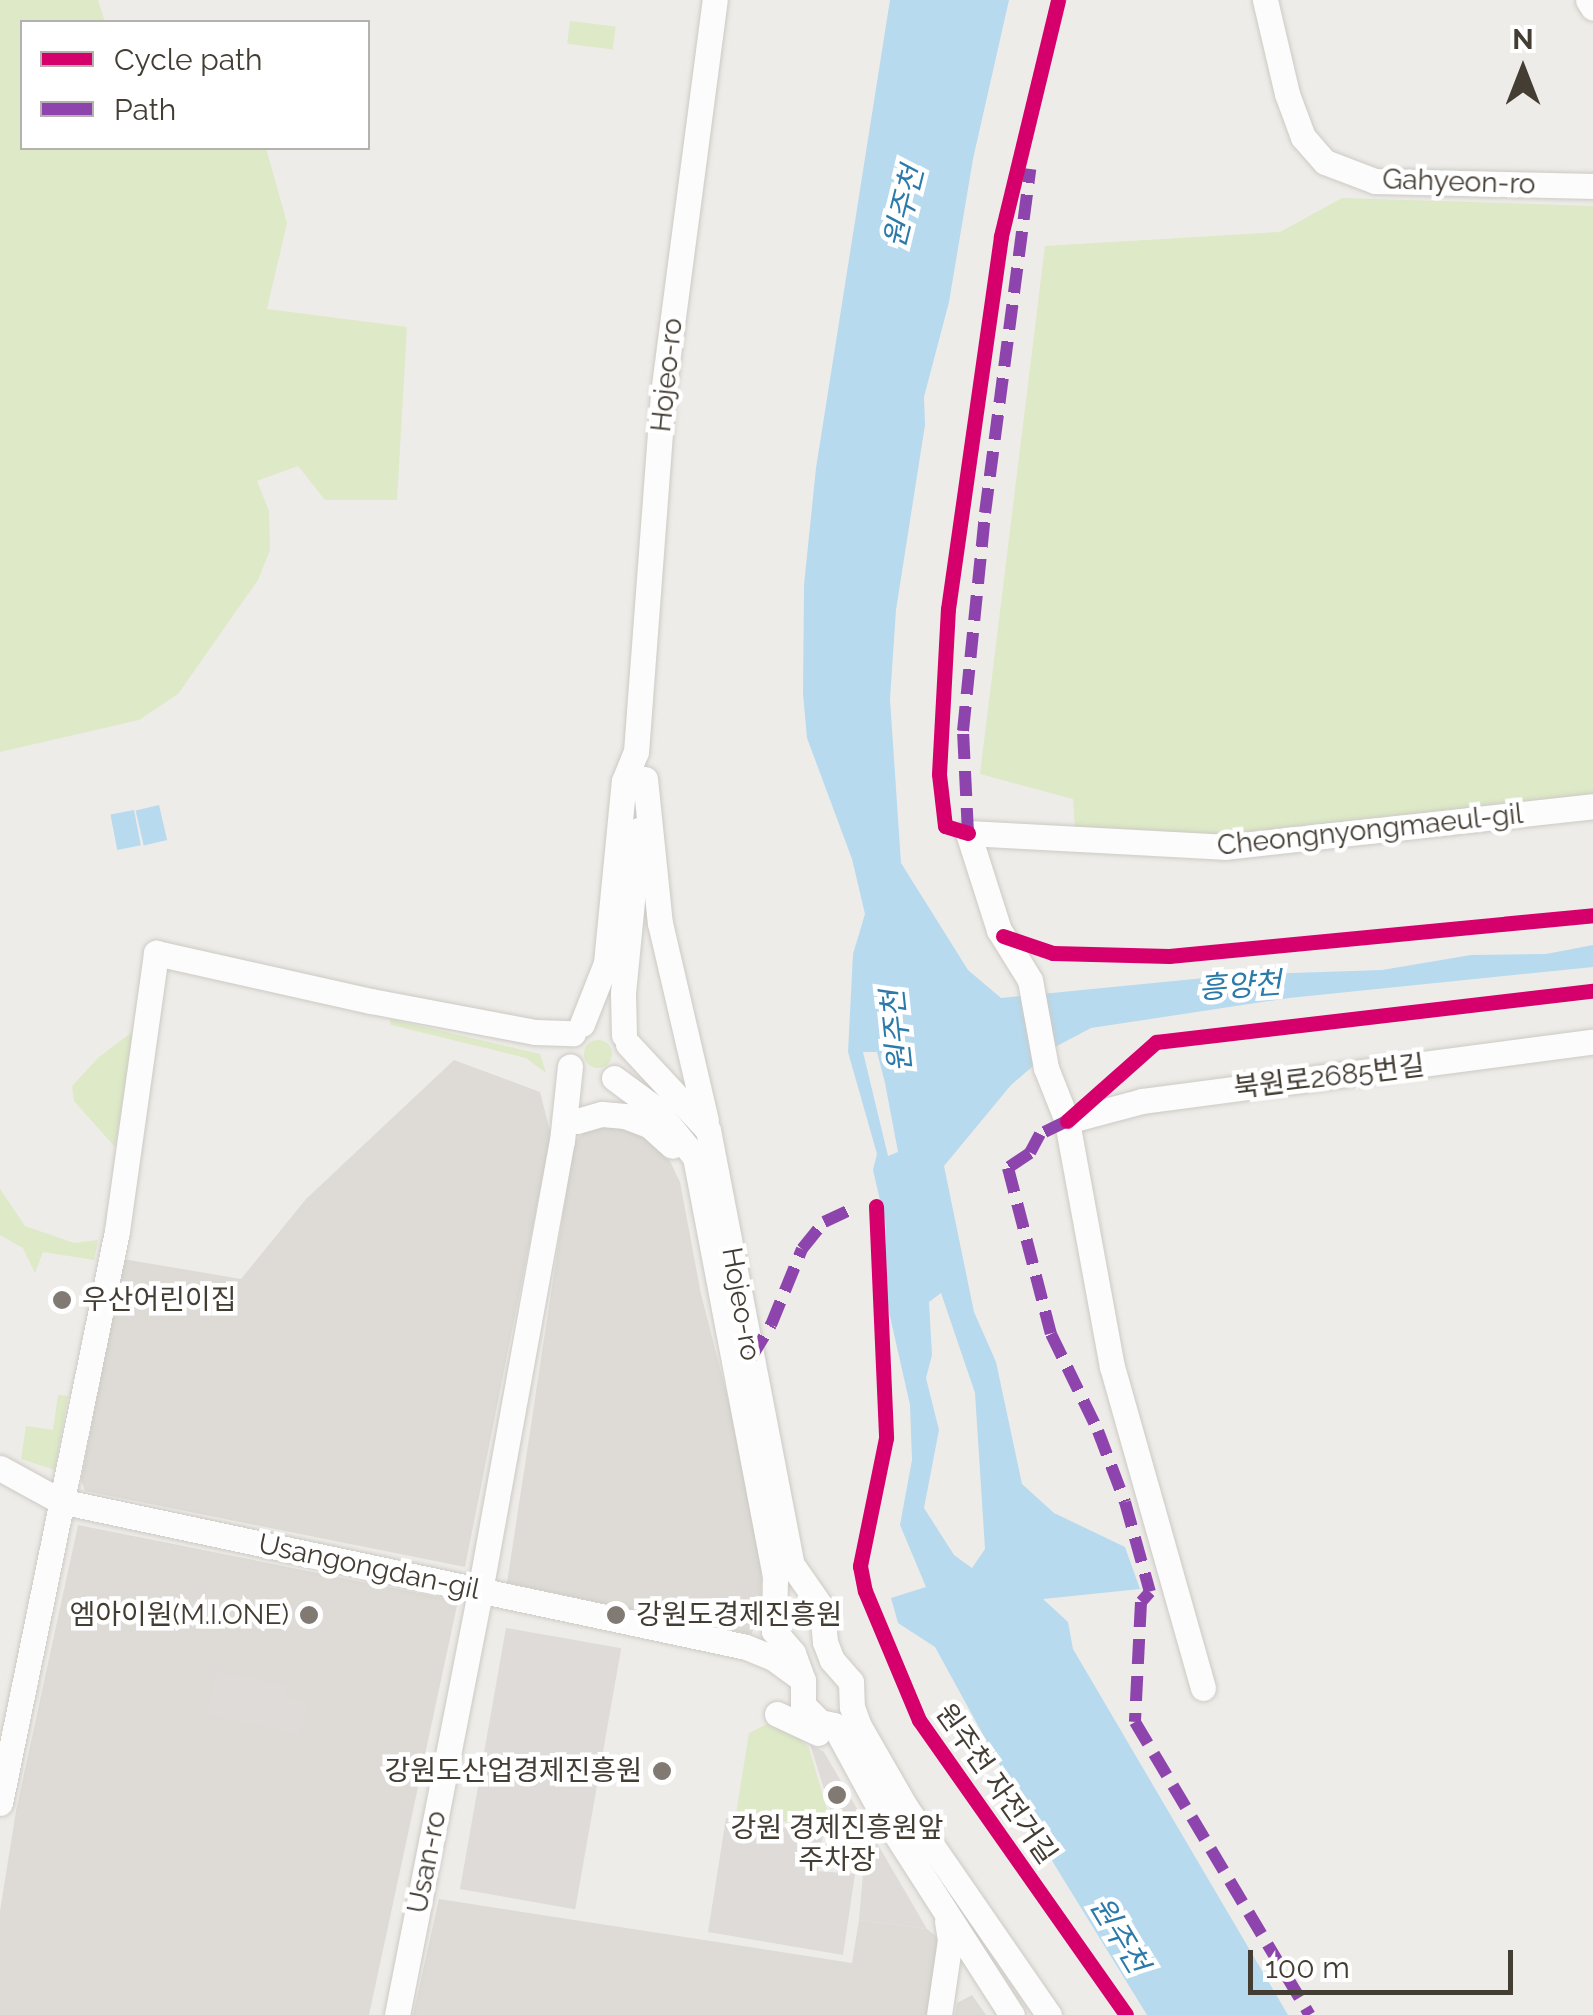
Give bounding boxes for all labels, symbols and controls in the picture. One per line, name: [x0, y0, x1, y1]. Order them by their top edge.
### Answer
legend: [20, 20, 370, 150]
north arrow: [1473, 20, 1573, 120]
text: N: [1512, 23, 1534, 56]
text: Cycle path: [114, 42, 262, 77]
text: Path: [114, 92, 176, 127]
water label: 원주천: [877, 162, 931, 252]
street label: Gahyeon-ro: [1382, 163, 1536, 201]
street label: Hojeo-ro: [644, 316, 690, 434]
street label: Cheongnyongmaeul-gil: [1215, 797, 1525, 863]
water label: 흥양천: [1197, 965, 1283, 1007]
water label: 원주천: [875, 988, 919, 1074]
street label: 북원로2685번길: [1232, 1049, 1426, 1105]
street label: Hojeo-ro: [715, 1245, 767, 1363]
place label: 우산어린이집: [82, 1283, 237, 1317]
marker: 우산어린이집: [51, 1289, 73, 1311]
street label: Usangongdan-gil: [255, 1527, 483, 1607]
place label: 엠아이원(M.I.ONE): [70, 1598, 289, 1632]
place label: 강원도경제진흥원: [636, 1598, 842, 1632]
marker: 엠아이원(M.I.ONE): [298, 1604, 320, 1626]
marker: 강원도경제진흥원: [605, 1604, 627, 1626]
street label: 원주천 자전거길: [928, 1698, 1064, 1870]
place label: 강원도산업경제진흥원: [384, 1754, 642, 1788]
marker: 강원도산업경제진흥원: [651, 1760, 673, 1782]
marker: 강원 경제진흥원앞 주차장: [826, 1784, 848, 1806]
street label: Usan-ro: [401, 1808, 453, 1916]
place label: 강원 경제진흥원앞 주차장: [730, 1811, 944, 1877]
water label: 원주천: [1082, 1890, 1156, 1980]
scale bar: [1253, 1930, 1518, 1992]
text: 100 m: [1265, 1950, 1350, 1985]

